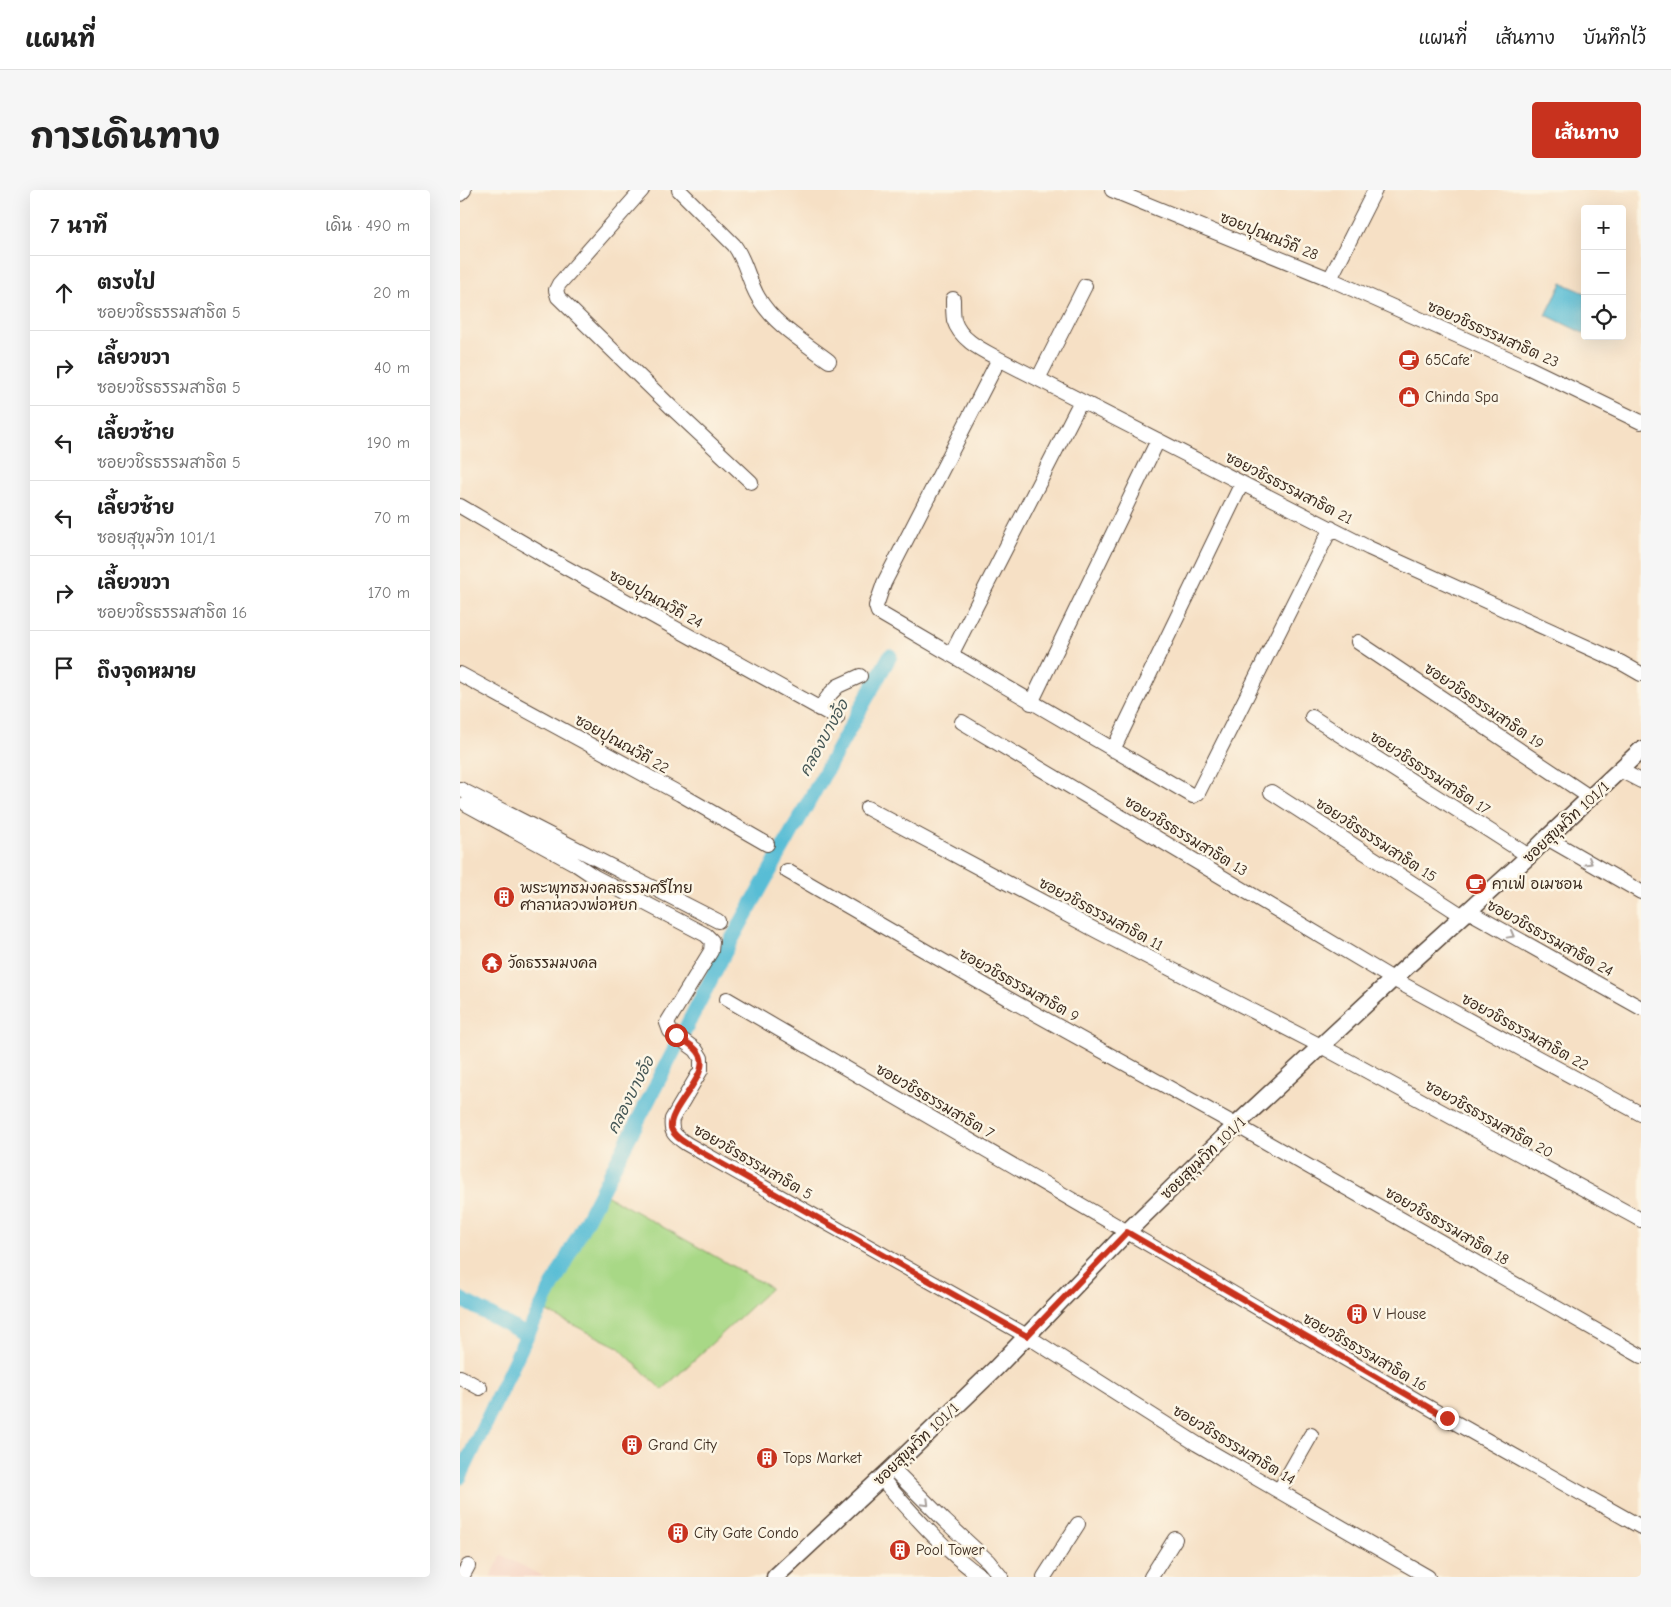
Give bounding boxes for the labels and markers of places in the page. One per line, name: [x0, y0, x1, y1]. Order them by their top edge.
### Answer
cafe icon: 65Cafe': [1397, 348, 1421, 372]
place label: 65Cafe': [1425, 351, 1473, 369]
shop icon: Chinda Spa: [1397, 385, 1421, 409]
place label: Chinda Spa: [1425, 388, 1499, 406]
cafe icon: คาเฟ่ อเมซอน: [1464, 872, 1488, 896]
place label: คาเฟ่ อเมซอน: [1492, 874, 1582, 893]
place label: พระพุทธมงคลธรรมศรีไทย ศาลาหลวงพ่อหยก: [520, 878, 693, 914]
building icon: พระพุทธมงคลธรรมศรีไทย ศาลาหลวงพ่อหยก: [492, 885, 516, 909]
temple icon: วัดธรรมมงคล: [480, 951, 504, 975]
place label: วัดธรรมมงคล: [508, 954, 597, 972]
building icon: V House: [1345, 1302, 1369, 1326]
place label: V House: [1373, 1305, 1427, 1323]
building icon: Grand City: [620, 1433, 644, 1457]
place label: Grand City: [648, 1436, 717, 1454]
building icon: Tops Market: [755, 1446, 779, 1470]
place label: Tops Market: [783, 1449, 862, 1467]
building icon: City Gate Condo: [666, 1521, 690, 1545]
place label: City Gate Condo: [694, 1524, 799, 1542]
building icon: Pool Tower: [888, 1538, 912, 1562]
place label: Pool Tower: [916, 1541, 984, 1559]

